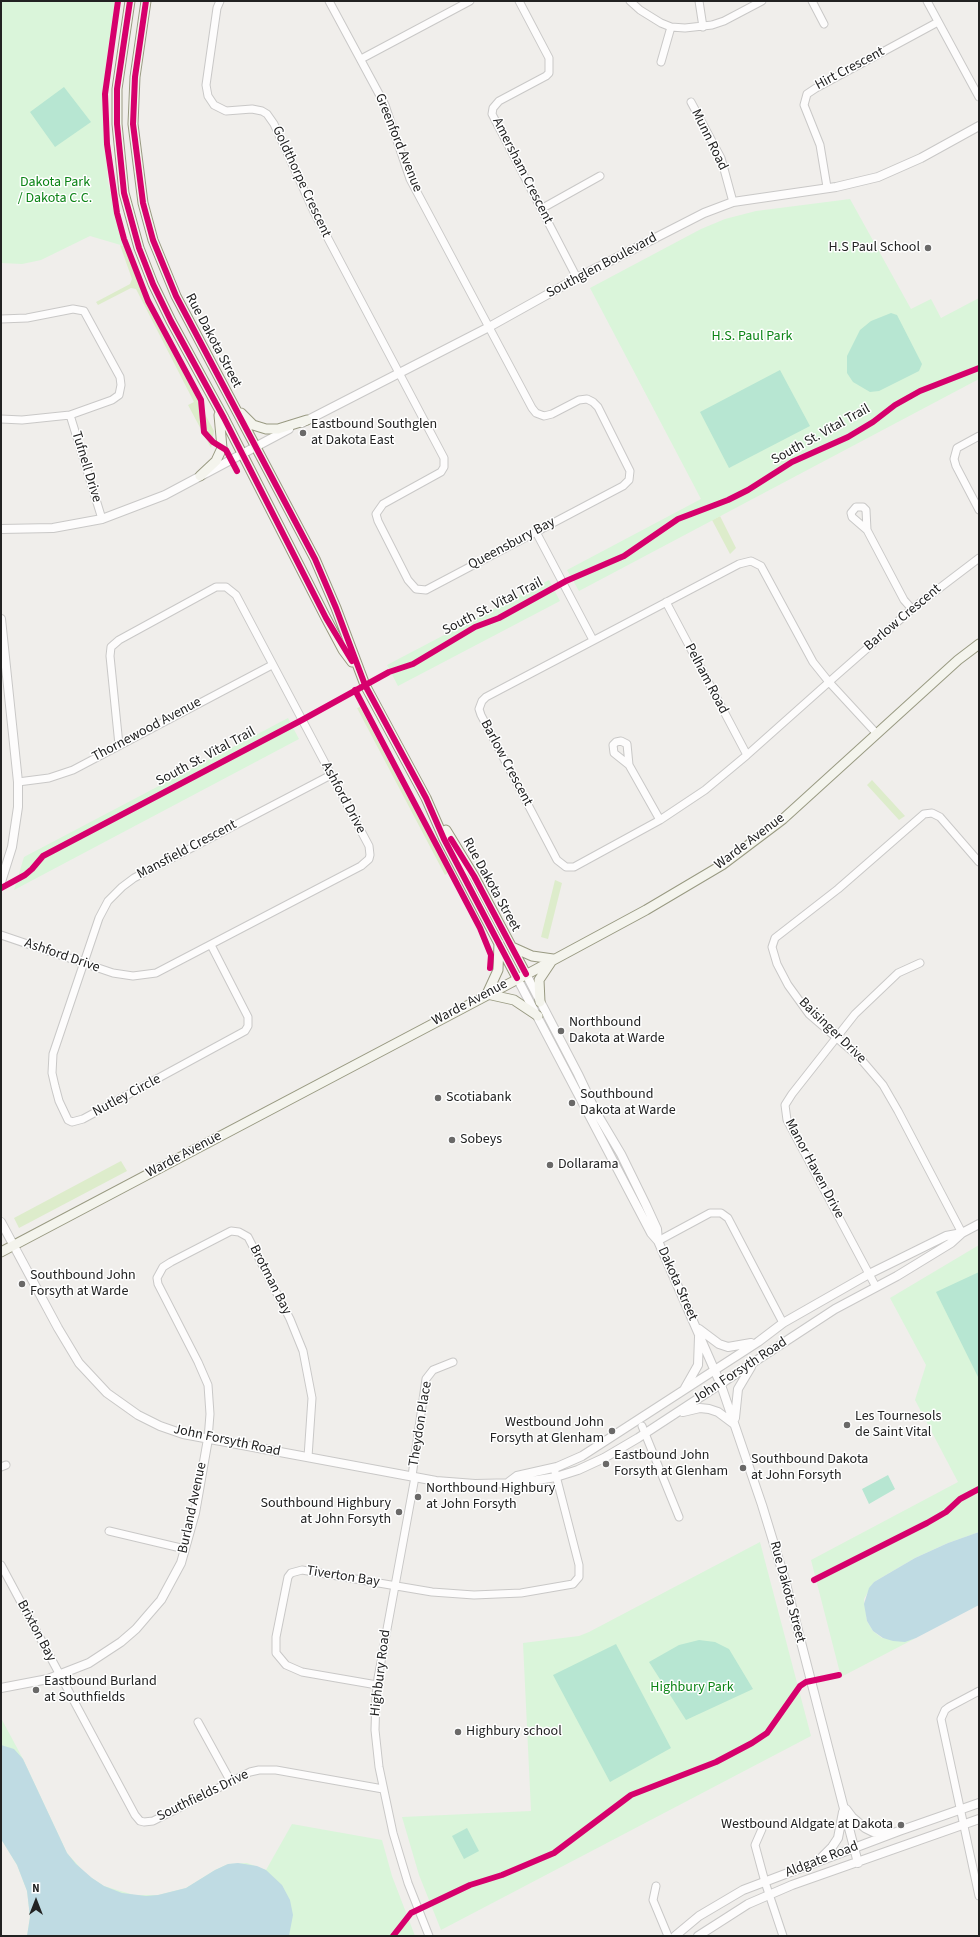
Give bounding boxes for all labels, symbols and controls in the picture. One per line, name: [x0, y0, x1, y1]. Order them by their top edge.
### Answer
street label: Hirt Crescent: [813, 44, 887, 94]
street label: Greenford Avenue: [371, 91, 425, 195]
street label: Munn Road: [687, 107, 731, 173]
street label: Amersham Crescent: [488, 115, 556, 227]
street label: Goldthorpe Crescent: [268, 124, 334, 240]
park label: Dakota Park / Dakota C.C.: [18, 175, 92, 208]
street label: Southglen Boulevard: [544, 230, 660, 302]
place label: H.S Paul School: [829, 240, 920, 256]
marker: H.S Paul School: [923, 243, 933, 253]
street label: Rue Dakota Street: [181, 291, 245, 391]
park label: H.S. Paul Park: [712, 329, 792, 345]
street label: South St. Vital Trail: [769, 401, 873, 469]
place label: Eastbound Southglen at Dakota East: [311, 417, 437, 450]
marker: Eastbound Southglen at Dakota East: [298, 428, 308, 438]
street label: Tufnell Drive: [67, 429, 105, 505]
street label: Queensbury Bay: [466, 514, 558, 574]
street label: South St. Vital Trail: [440, 575, 546, 639]
street label: Barlow Crescent: [861, 581, 945, 655]
street label: Pelham Road: [680, 641, 732, 717]
street label: Thornewood Avenue: [90, 694, 204, 766]
street label: Barlow Crescent: [476, 717, 536, 809]
street label: South St. Vital Trail: [153, 724, 259, 790]
street label: Ashford Drive: [317, 759, 369, 837]
street label: Warde Avenue: [712, 810, 788, 874]
street label: Mansfield Crescent: [134, 817, 240, 883]
street label: Rue Dakota Street: [458, 835, 524, 935]
street label: Ashford Drive: [22, 935, 102, 977]
street label: Warde Avenue: [429, 976, 511, 1030]
street label: Baisinger Drive: [795, 995, 869, 1067]
place label: Northbound Dakota at Warde: [569, 1015, 665, 1048]
marker: Northbound Dakota at Warde: [556, 1026, 566, 1036]
street label: Nutley Circle: [90, 1071, 164, 1121]
place label: Southbound Dakota at Warde: [580, 1087, 676, 1120]
place label: Scotiabank: [446, 1090, 511, 1106]
marker: Scotiabank: [433, 1093, 443, 1103]
marker: Southbound Dakota at Warde: [567, 1098, 577, 1108]
street label: Manor Haven Drive: [781, 1116, 847, 1222]
street label: Warde Avenue: [143, 1128, 225, 1182]
place label: Sobeys: [460, 1132, 502, 1148]
marker: Sobeys: [447, 1135, 457, 1145]
place label: Dollarama: [558, 1157, 619, 1173]
marker: Dollarama: [545, 1160, 555, 1170]
street label: Brotman Bay: [245, 1242, 295, 1318]
street label: Dakota Street: [653, 1244, 701, 1324]
place label: Southbound John Forsyth at Warde: [30, 1268, 136, 1300]
marker: Southbound John Forsyth at Warde: [17, 1279, 27, 1289]
street label: John Forsyth Road: [690, 1334, 790, 1408]
street label: Theydon Place: [406, 1380, 436, 1468]
place label: Les Tournesols de Saint Vital: [855, 1409, 941, 1442]
place label: Westbound John Forsyth at Glenham: [490, 1415, 604, 1448]
marker: Les Tournesols de Saint Vital: [842, 1420, 852, 1430]
street label: John Forsyth Road: [172, 1421, 282, 1461]
marker: Westbound John Forsyth at Glenham: [607, 1426, 617, 1436]
place label: Eastbound John Forsyth at Glenham: [614, 1448, 728, 1480]
place label: Southbound Dakota at John Forsyth: [751, 1452, 868, 1484]
marker: Eastbound John Forsyth at Glenham: [601, 1459, 611, 1469]
street label: Burland Avenue: [175, 1461, 211, 1555]
marker: Southbound Dakota at John Forsyth: [738, 1463, 748, 1473]
place label: Northbound Highbury at John Forsyth: [426, 1481, 555, 1514]
marker: Northbound Highbury at John Forsyth: [413, 1492, 423, 1502]
place label: Southbound Highbury at John Forsyth: [260, 1496, 391, 1528]
marker: Southbound Highbury at John Forsyth: [394, 1507, 404, 1517]
street label: Rue Dakota Street: [765, 1539, 809, 1645]
street label: Tiverton Bay: [305, 1563, 381, 1591]
street label: Brixton Bay: [13, 1598, 59, 1664]
street label: Highbury Road: [367, 1629, 395, 1717]
place label: Eastbound Burland at Southfields: [44, 1674, 157, 1706]
park label: Highbury Park: [650, 1680, 734, 1696]
marker: Eastbound Burland at Southfields: [31, 1685, 41, 1695]
place label: Highbury school: [466, 1724, 562, 1740]
marker: Highbury school: [453, 1727, 463, 1737]
street label: Southfields Drive: [154, 1767, 252, 1825]
place label: Westbound Aldgate at Dakota: [721, 1817, 893, 1833]
marker: Westbound Aldgate at Dakota: [896, 1820, 906, 1830]
street label: Aldgate Road: [783, 1838, 861, 1882]
north arrow: [16, 1881, 56, 1921]
text: N: [32, 1881, 40, 1896]

